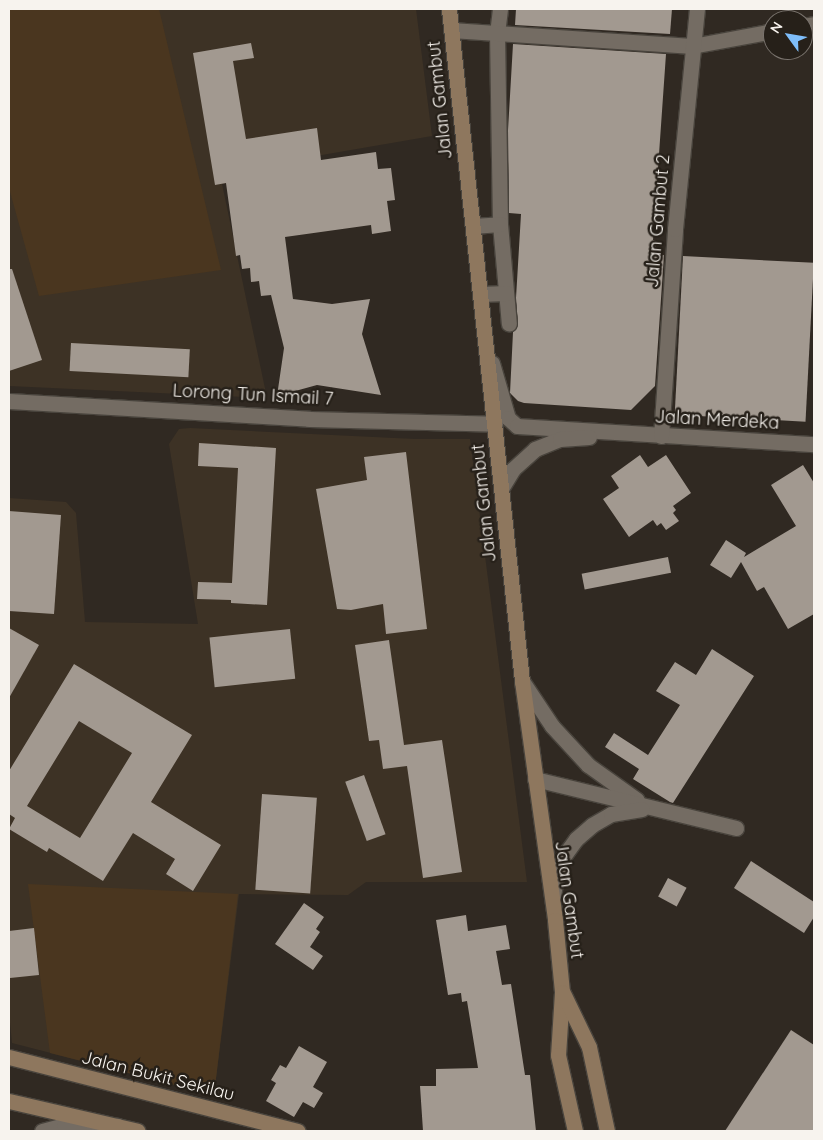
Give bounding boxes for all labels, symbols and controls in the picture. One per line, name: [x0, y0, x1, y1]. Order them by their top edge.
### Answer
north arrow: [763, 10, 813, 60]
text: N: [766, 18, 786, 37]
street label: Jalan Gambut: [423, 40, 457, 160]
street label: Jalan Gambut 2: [641, 153, 675, 289]
street label: Lorong Tun Ismail 7: [172, 380, 334, 410]
street label: Jalan Merdeka: [654, 406, 780, 434]
street label: Jalan Gambut: [467, 443, 501, 563]
street label: Jalan Gambut: [550, 840, 588, 960]
street label: Jalan Bukit Sekilau: [79, 1047, 237, 1105]

